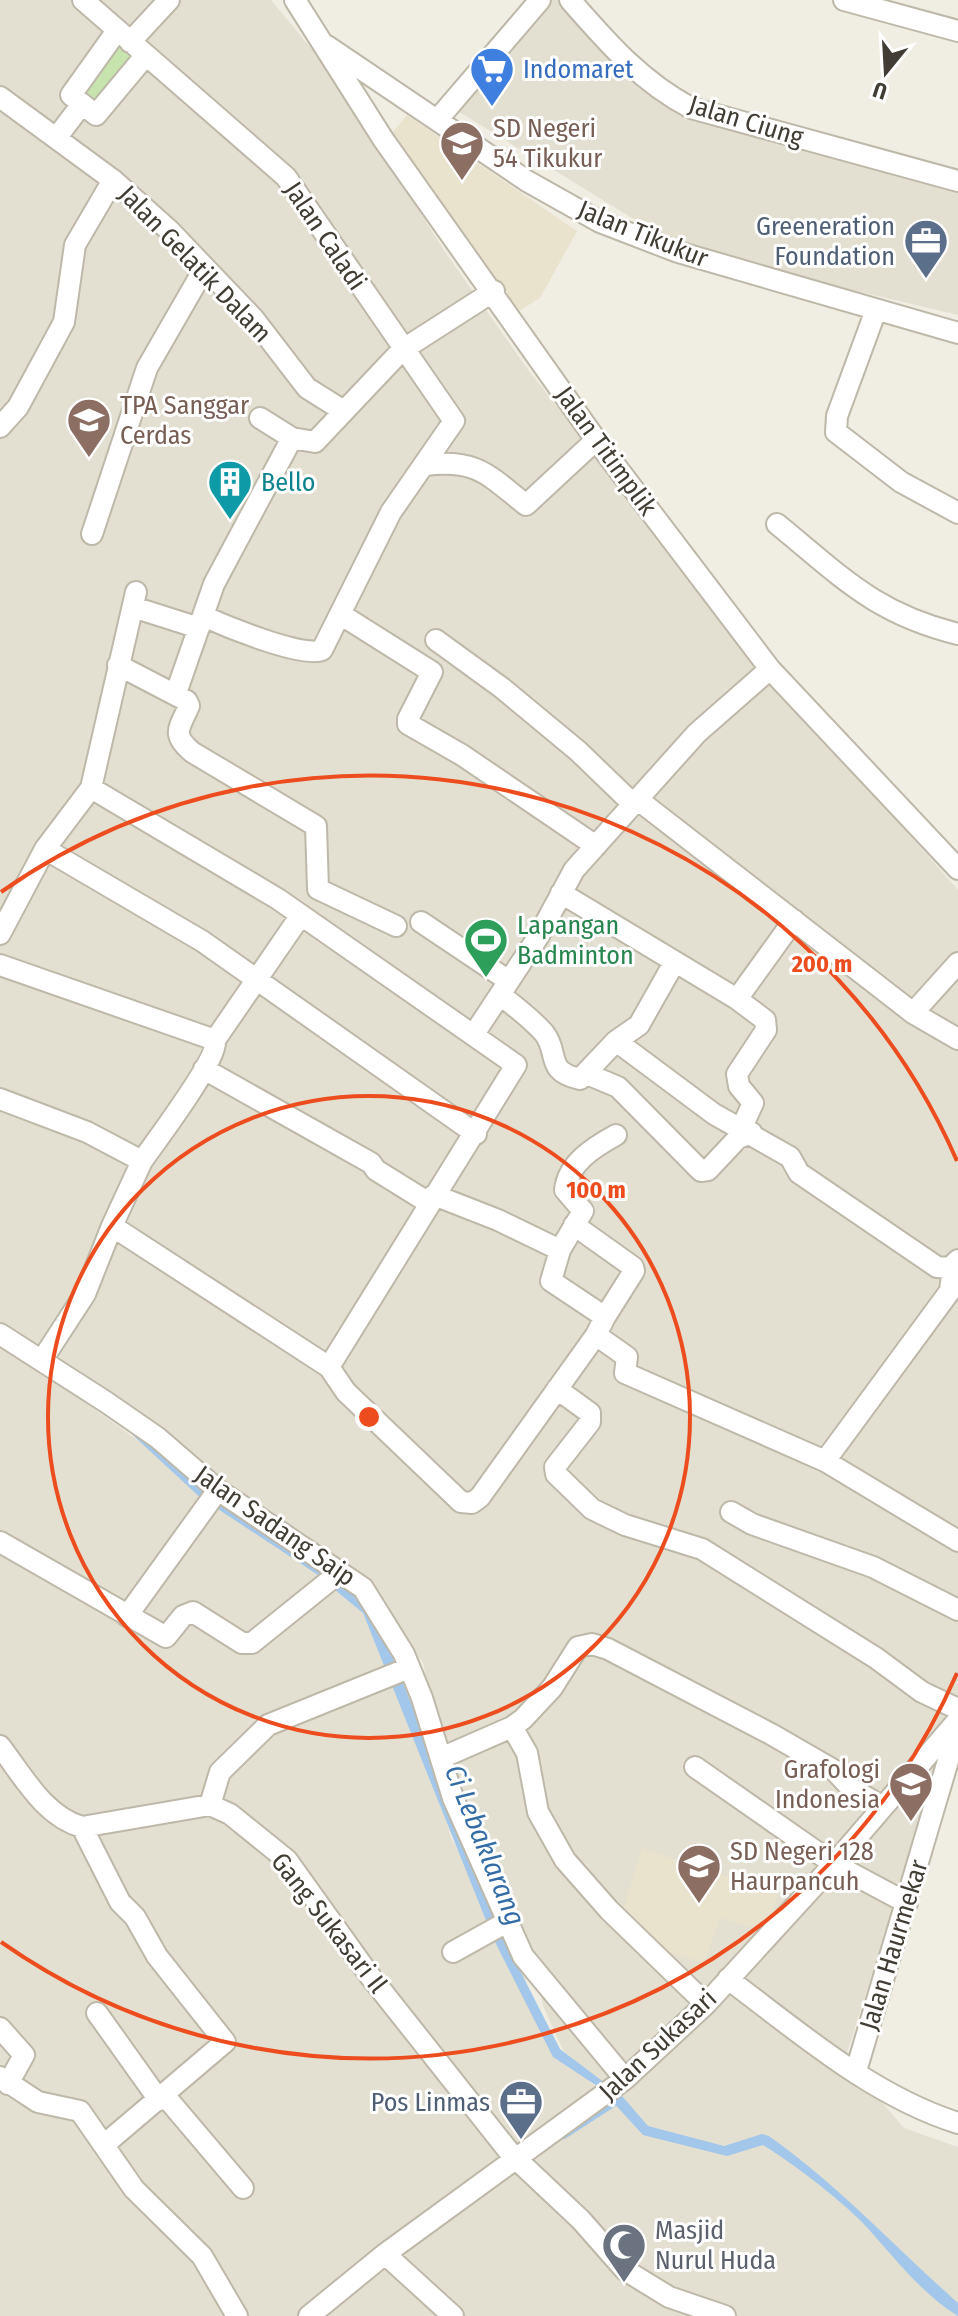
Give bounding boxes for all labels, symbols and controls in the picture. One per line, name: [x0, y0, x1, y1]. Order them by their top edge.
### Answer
north arrow: [846, 32, 926, 112]
supermarket icon: Indomaret: [468, 45, 516, 108]
place label: Indomaret: [523, 54, 634, 85]
text: U: [870, 76, 890, 105]
street label: Jalan Ciung: [685, 89, 808, 153]
place label: SD Negeri 54 Tikukur: [493, 113, 602, 174]
school or university icon: SD Negeri 54 Tikukur: [438, 119, 486, 182]
street label: Jalan Caladi: [277, 176, 373, 296]
street label: Jalan Gelatik Dalam: [112, 179, 278, 349]
street label: Jalan Tikukur: [573, 194, 713, 274]
place label: Greeneration Foundation: [756, 211, 895, 272]
office icon: Greeneration Foundation: [902, 217, 950, 280]
street label: Jalan Titimplik: [549, 380, 664, 522]
place label: TPA Sanggar Cerdas: [120, 390, 249, 451]
school or university icon: TPA Sanggar Cerdas: [65, 396, 113, 459]
building icon: Bello: [206, 458, 254, 521]
place label: Bello: [261, 467, 315, 498]
place label: Lapangan Badminton: [517, 910, 634, 971]
sports icon: Lapangan Badminton: [462, 916, 510, 979]
text: 200 m: [791, 950, 852, 978]
text: 100 m: [566, 1176, 626, 1204]
centre of rings: [355, 1403, 383, 1431]
street label: Jalan Sadang Saip: [189, 1459, 361, 1593]
place label: Grafologi Indonesia: [775, 1754, 880, 1815]
water label: Ci Lebaklarang: [438, 1760, 532, 1930]
school or university icon: Grafologi Indonesia: [887, 1760, 935, 1823]
place label: SD Negeri 128 Haurpancuh: [730, 1836, 874, 1897]
school or university icon: SD Negeri 128 Haurpancuh: [675, 1842, 723, 1905]
street label: Gang Sukasari Il: [265, 1847, 393, 1999]
street label: Jalan Haurmekar: [853, 1856, 935, 2034]
street label: Jalan Sukasari: [593, 1983, 723, 2107]
office icon: Pos Linmas: [497, 2078, 545, 2141]
place label: Pos Linmas: [371, 2087, 490, 2118]
place label: Masjid Nurul Huda: [655, 2215, 776, 2276]
mosque icon: Masjid Nurul Huda: [600, 2221, 648, 2284]

